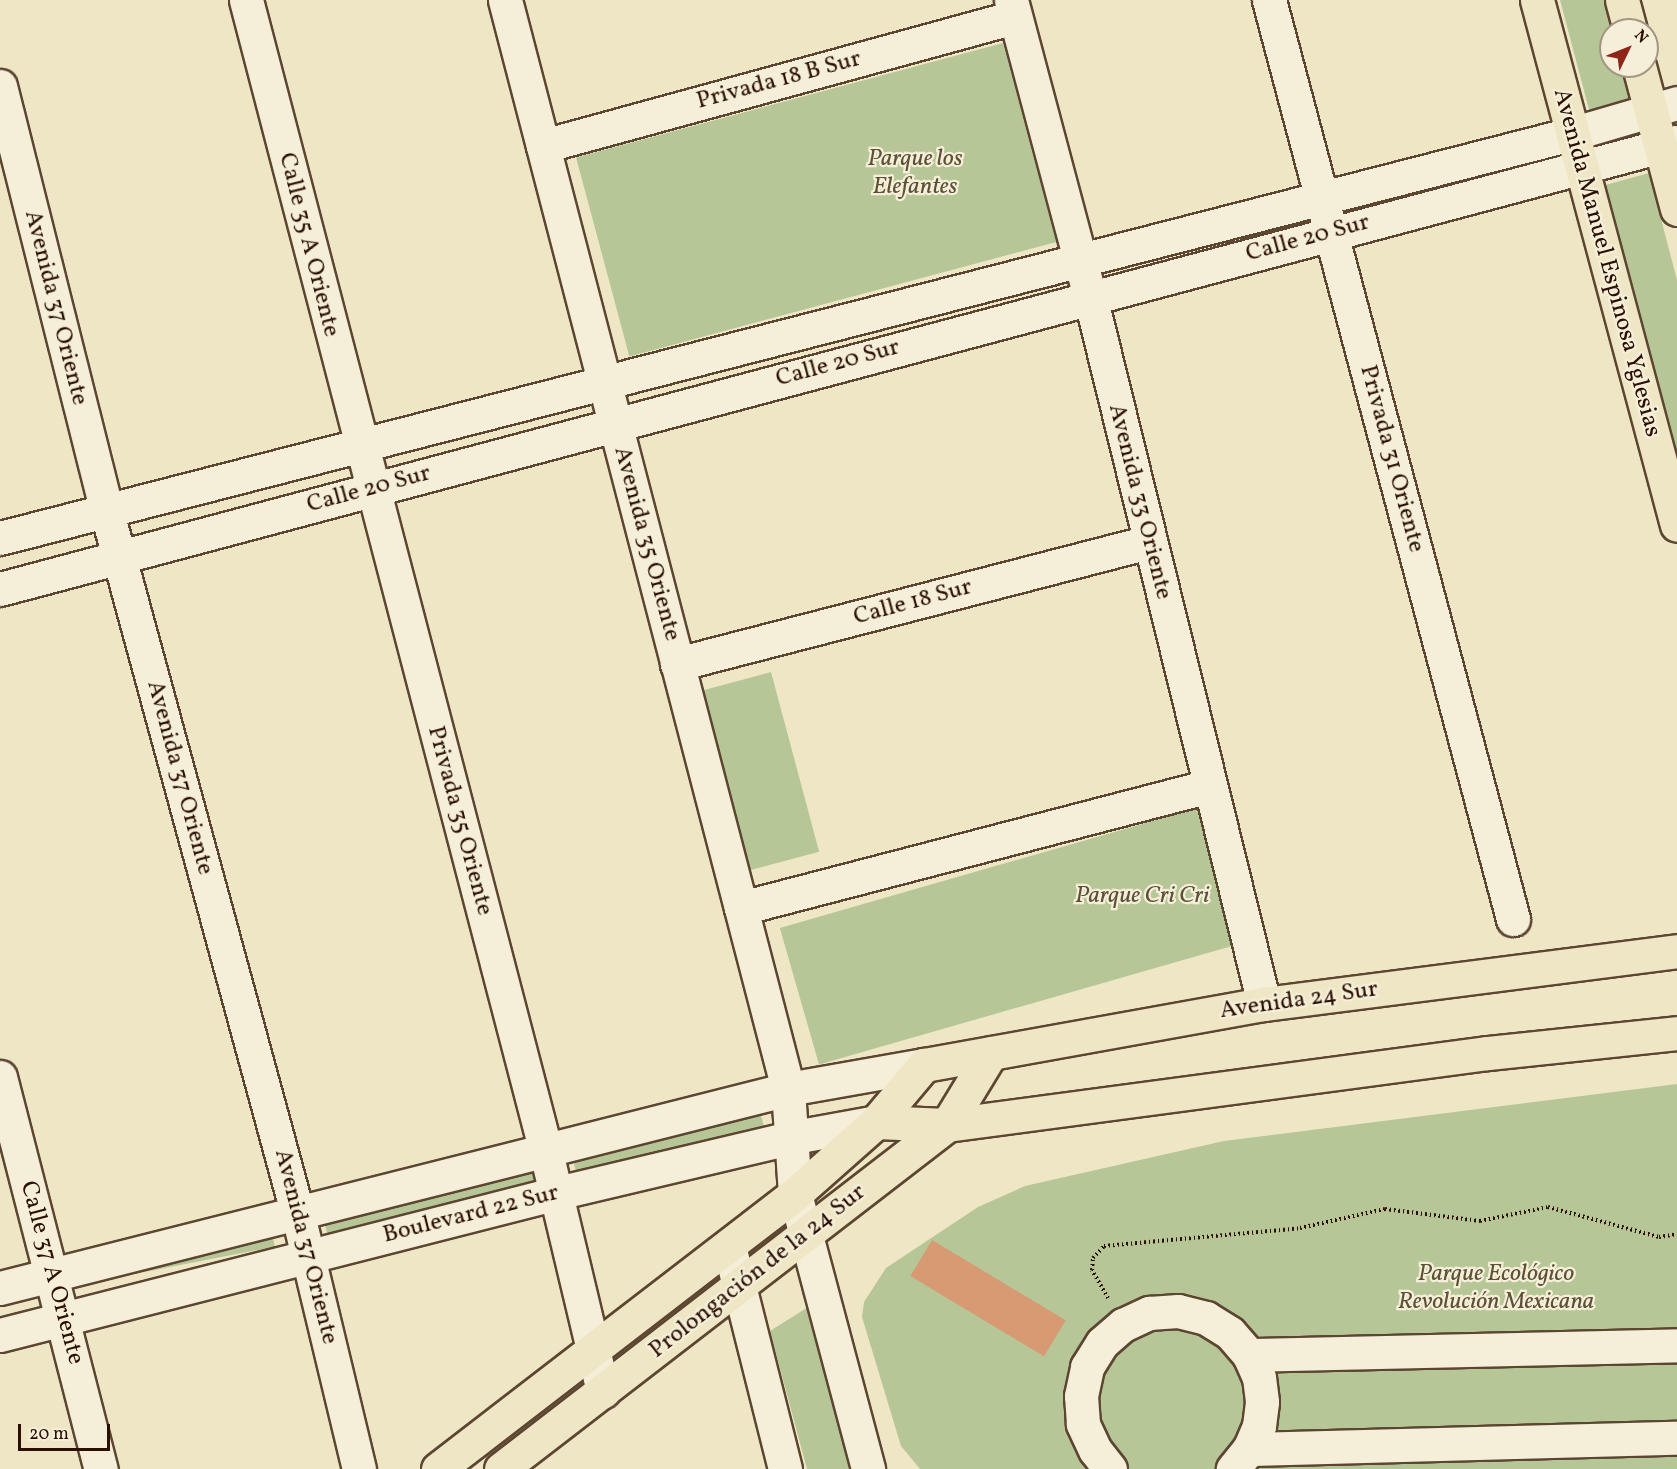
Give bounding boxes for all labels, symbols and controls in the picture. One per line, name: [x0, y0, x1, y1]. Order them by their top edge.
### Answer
north arrow: [1599, 18, 1659, 78]
text: N: [1629, 25, 1653, 49]
street label: Privada 18 B Sur: [694, 45, 864, 117]
street label: Avenida Manuel Espinosa Yglesias: [1545, 85, 1667, 441]
park label: Parque los Elefantes: [867, 146, 963, 202]
street label: Calle 35 A Oriente: [271, 150, 345, 340]
street label: Avenida 37 Oriente: [17, 208, 93, 408]
street label: Calle 20 Sur: [1243, 209, 1373, 269]
street label: Calle 20 Sur: [773, 334, 903, 394]
street label: Privada 31 Oriente: [1352, 362, 1430, 556]
street label: Avenida 33 Oriente: [1101, 401, 1177, 603]
street label: Avenida 35 Oriente: [606, 444, 686, 644]
street label: Calle 20 Sur: [304, 460, 434, 520]
street label: Calle 18 Sur: [851, 573, 975, 633]
street label: Avenida 37 Oriente: [139, 678, 219, 878]
street label: Privada 35 Oriente: [420, 723, 498, 919]
park label: Parque Cri Cri: [1075, 883, 1209, 911]
street label: Avenida 24 Sur: [1218, 976, 1380, 1026]
street label: Avenida 37 Oriente: [267, 1147, 343, 1347]
street label: Calle 37 A Oriente: [13, 1178, 89, 1368]
street label: Boulevard 22 Sur: [380, 1179, 562, 1251]
street label: Prolongación de la 24 Sur: [644, 1179, 872, 1365]
park label: Parque Ecológico Revolución Mexicana: [1398, 1261, 1594, 1317]
scale bar: [21, 1412, 112, 1450]
text: 20 m: [29, 1422, 69, 1447]

